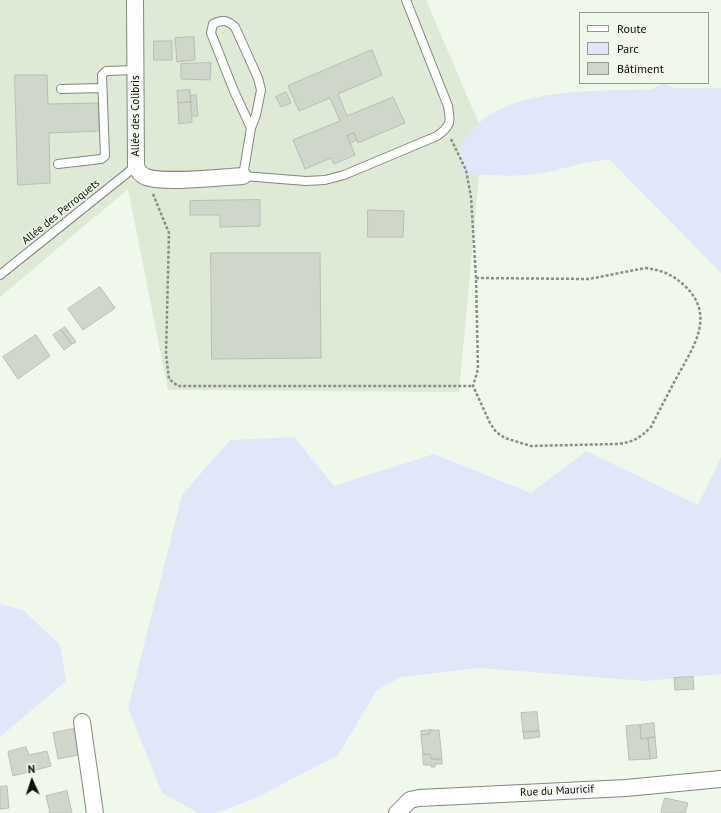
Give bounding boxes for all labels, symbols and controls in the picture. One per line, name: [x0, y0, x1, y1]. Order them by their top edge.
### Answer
legend: [579, 12, 709, 84]
text: Route: [617, 21, 647, 36]
text: Parc: [617, 41, 639, 56]
text: Bâtiment: [617, 61, 664, 76]
street label: Allée des Colibris: [129, 75, 143, 157]
street label: Allée des Perroquets: [19, 177, 103, 247]
north arrow: [12, 761, 52, 801]
text: N: [27, 762, 35, 776]
street label: Rue du Mauricif: [520, 782, 594, 800]

